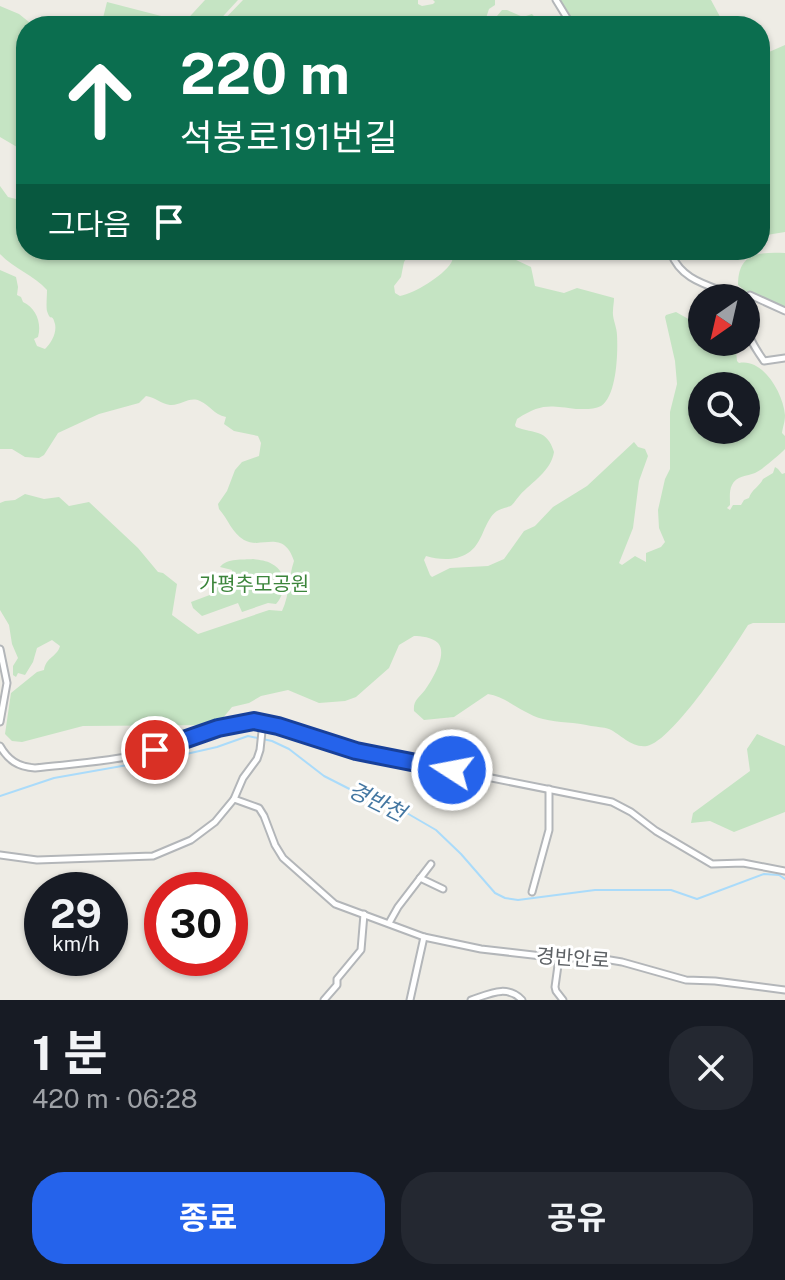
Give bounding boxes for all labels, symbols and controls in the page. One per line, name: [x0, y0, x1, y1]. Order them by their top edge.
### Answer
text: 220 m: [180, 41, 350, 107]
icon: ahead: [48, 48, 152, 152]
text: 석봉로191번길: [180, 116, 397, 158]
icon: arrive: [147, 200, 191, 244]
text: 그다음: [48, 206, 131, 242]
north arrow: [688, 284, 760, 356]
map controls: [688, 284, 760, 444]
button: search: [688, 372, 760, 444]
park label: 가평추모공원: [199, 572, 309, 596]
pin: [121, 716, 189, 784]
icon: arrive: [133, 728, 177, 772]
position arrow: [410, 728, 494, 812]
water label: 경반천: [344, 776, 412, 827]
speed limit sign: 30: [144, 872, 248, 976]
text: 29: [50, 890, 102, 937]
text: km/h: [52, 932, 100, 956]
street label: 경반안로: [535, 943, 611, 973]
text: 1 분: [32, 1024, 108, 1081]
button: close: [669, 1026, 753, 1110]
text: 420 m · 06:28: [32, 1083, 198, 1114]
button: 종료: [32, 1172, 385, 1264]
button: 공유: [401, 1172, 753, 1264]

